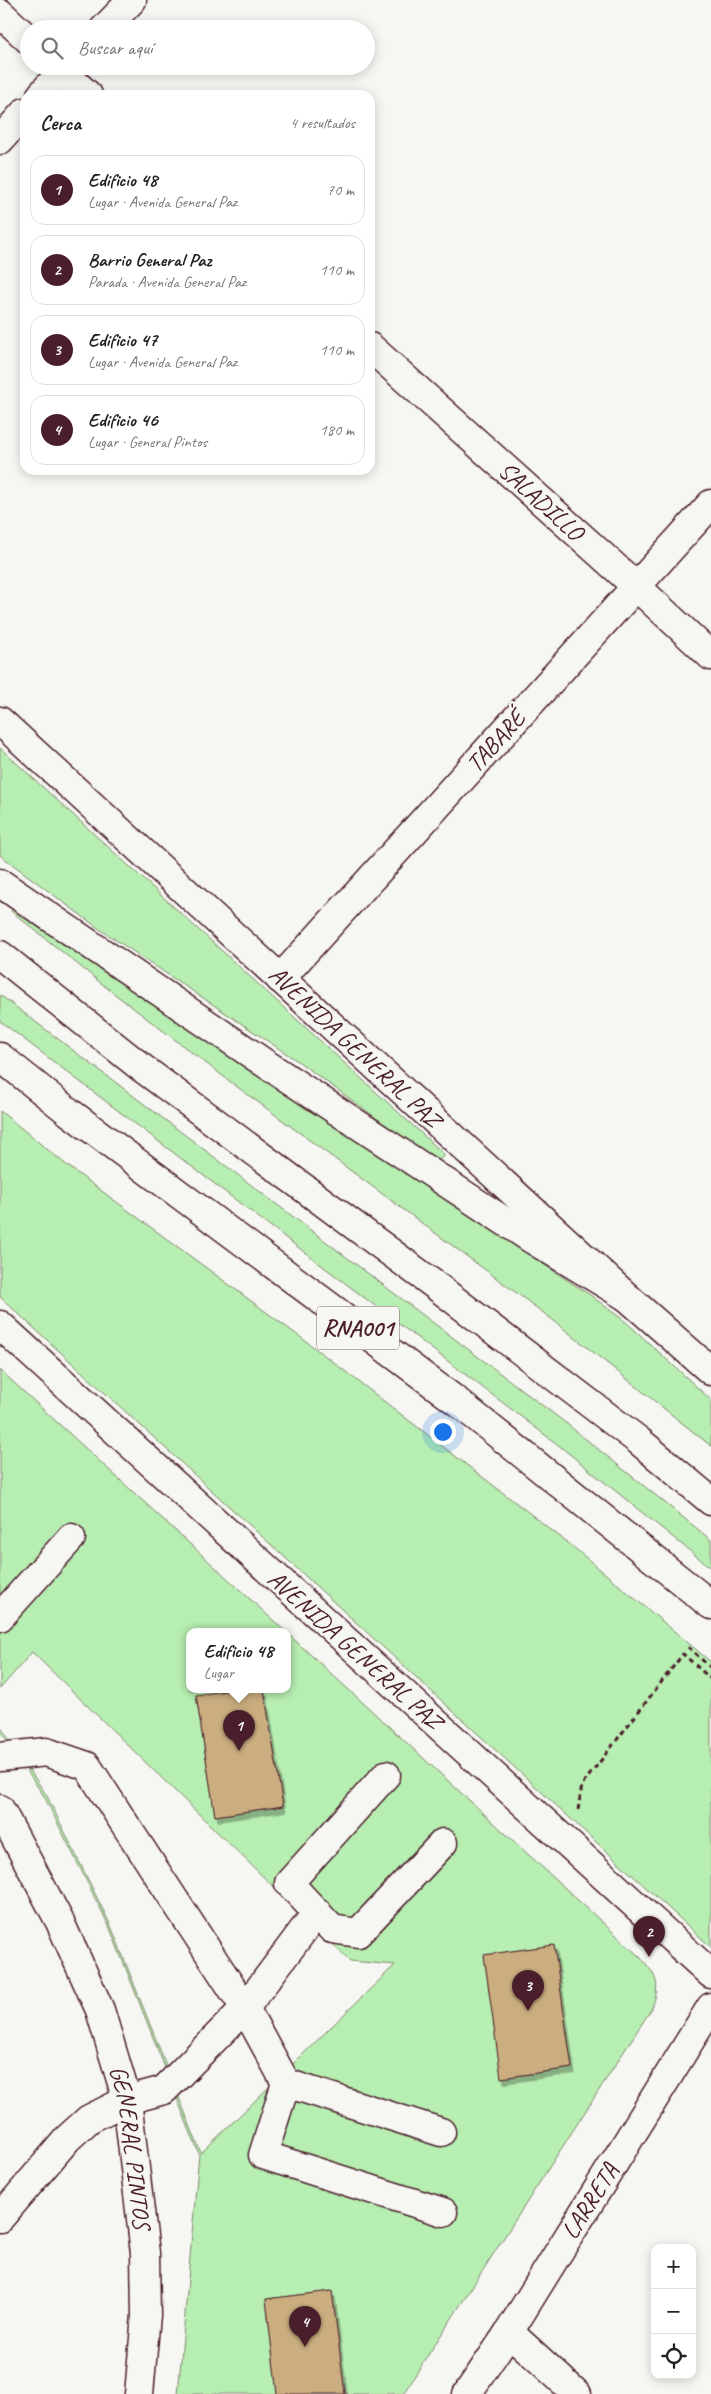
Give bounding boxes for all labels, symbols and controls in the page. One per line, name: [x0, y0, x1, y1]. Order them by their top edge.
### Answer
search box: [20, 20, 375, 75]
icon: search: [38, 34, 66, 62]
text: Buscar aquí: [78, 36, 152, 60]
text: Cerca: [40, 110, 81, 136]
text: 4 resultados: [290, 113, 355, 133]
text: Edificio 48: [88, 168, 157, 192]
text: 1: [53, 180, 61, 200]
text: 70 m: [327, 180, 354, 200]
text: Lugar · Avenida General Paz: [88, 192, 237, 212]
text: Barrio General Paz: [88, 248, 211, 272]
text: 2: [53, 260, 61, 280]
text: 110 m: [320, 260, 354, 280]
text: Parada · Avenida General Paz: [88, 272, 246, 292]
text: Edificio 47: [88, 328, 157, 352]
text: 3: [53, 340, 61, 360]
text: 110 m: [320, 340, 354, 360]
text: Lugar · Avenida General Paz: [88, 352, 237, 372]
text: Edificio 46: [88, 408, 158, 432]
text: 4: [53, 420, 61, 440]
text: 180 m: [320, 420, 354, 440]
text: Lugar · General Pintos: [88, 432, 207, 452]
street label: SALADILLO: [492, 454, 592, 549]
street label: TABARÉ: [459, 701, 534, 779]
street label: AVENIDA GENERAL PAZ: [262, 959, 451, 1138]
road number: RNA001: [317, 1306, 399, 1350]
your location: [430, 1419, 456, 1445]
street label: AVENIDA GENERAL PAZ: [261, 1563, 452, 1740]
popup: [186, 1628, 291, 1693]
text: Edificio 48: [204, 1639, 273, 1663]
text: Lugar: [204, 1663, 234, 1683]
pin: 1: [223, 1710, 255, 1751]
pin: 2: [633, 1916, 665, 1957]
pin: 3: [512, 1970, 544, 2011]
street label: GENERAL PINTOS: [102, 2062, 158, 2234]
street label: LARRETA: [554, 2157, 626, 2245]
map controls: [651, 2244, 696, 2379]
button: +: [651, 2244, 696, 2289]
button: −: [651, 2289, 696, 2334]
pin: 4: [289, 2306, 321, 2347]
button: locate: [651, 2334, 696, 2379]

